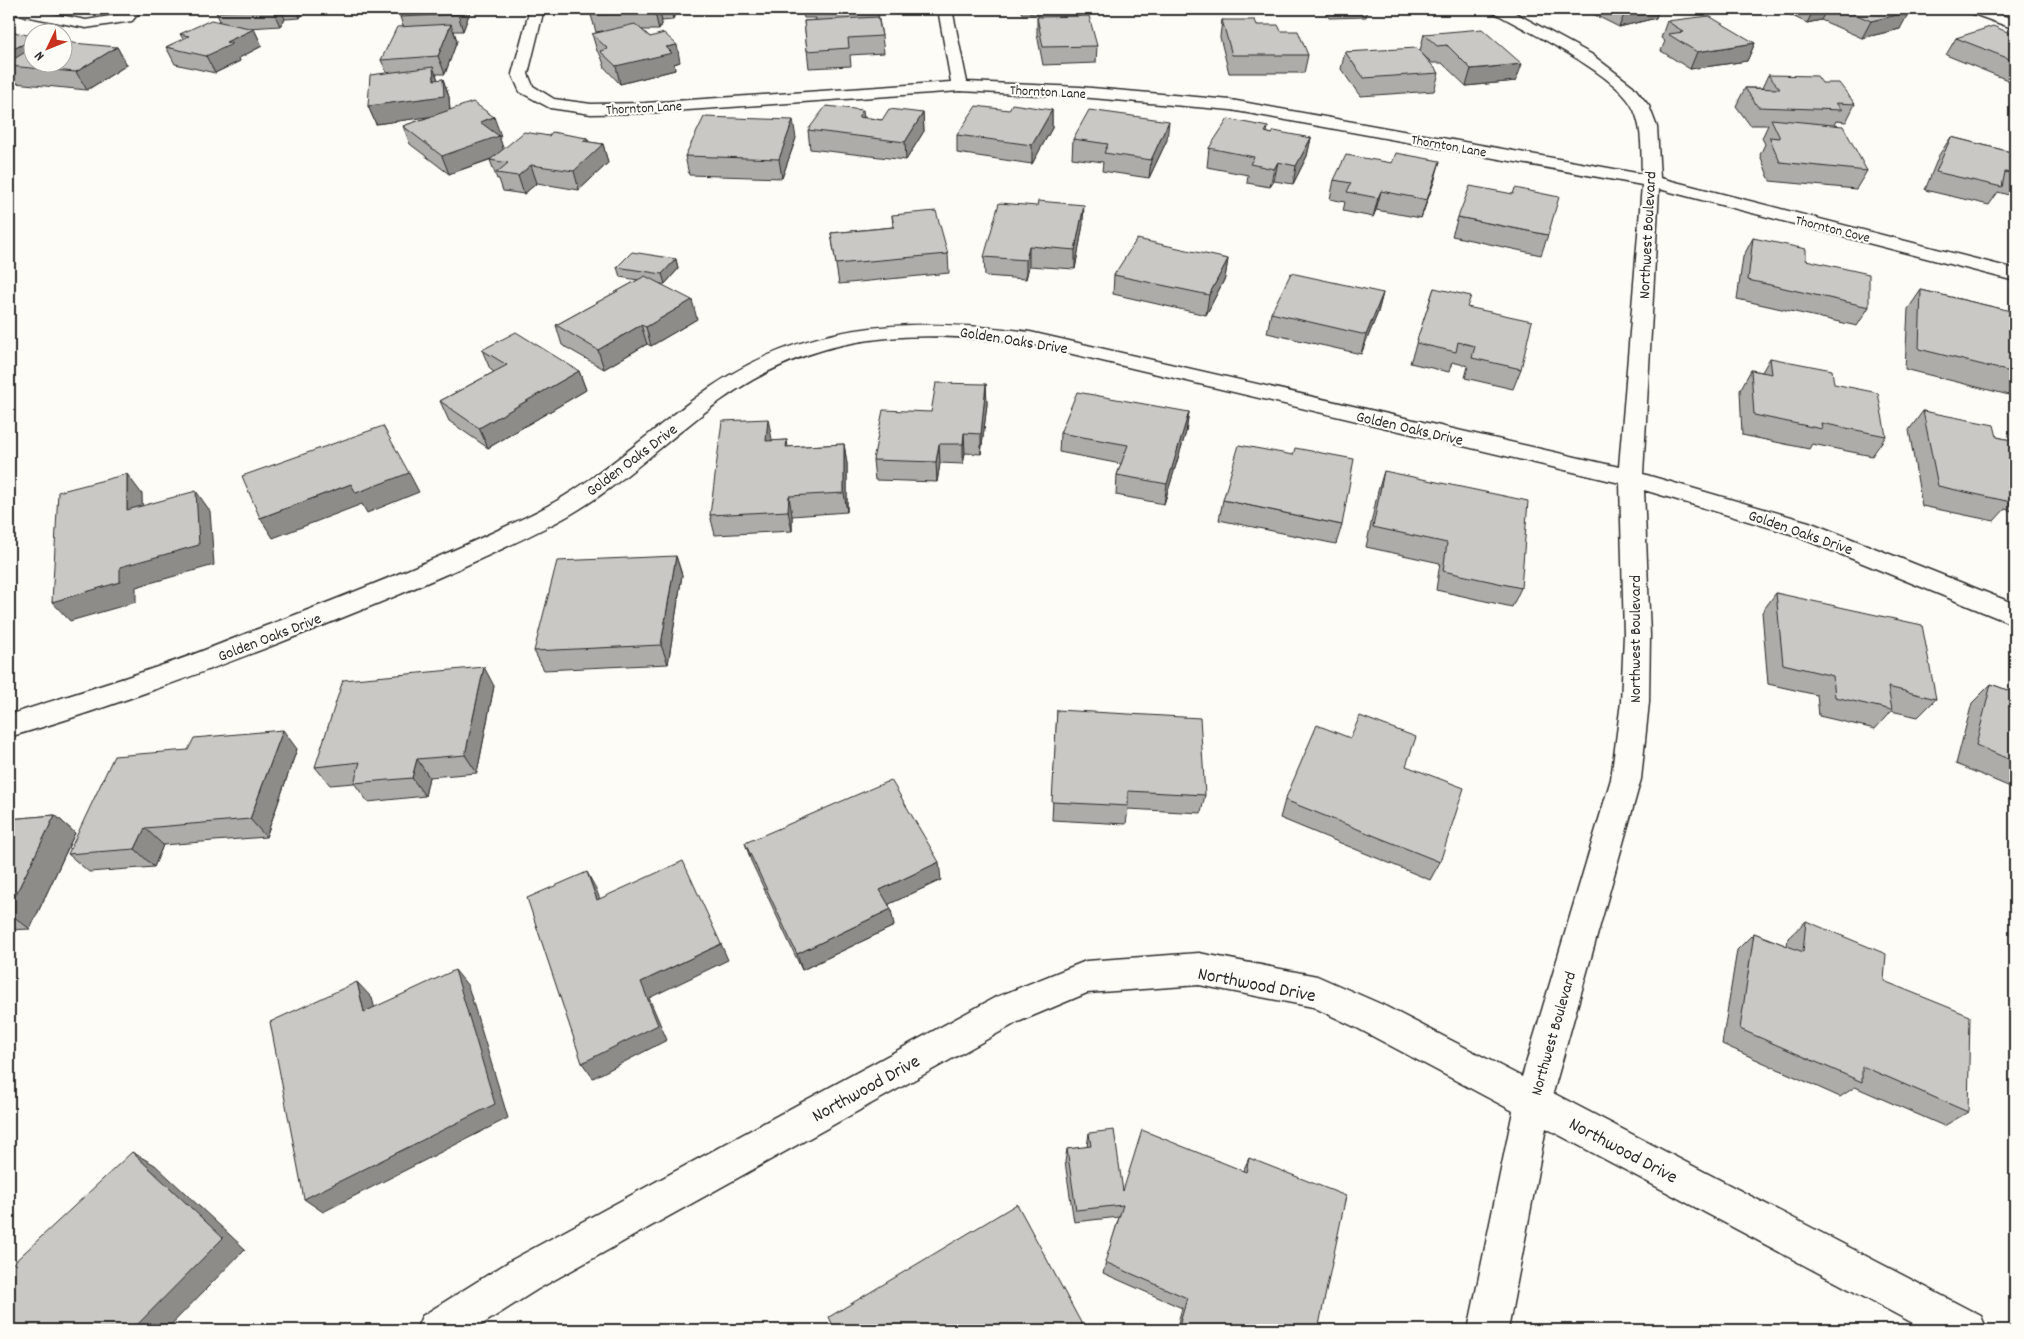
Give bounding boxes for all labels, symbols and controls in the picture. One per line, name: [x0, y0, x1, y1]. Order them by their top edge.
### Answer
north arrow: [22, 22, 72, 72]
text: N: [30, 46, 50, 65]
street label: Thornton Lane: [1009, 81, 1086, 105]
street label: Thornton Lane: [606, 97, 683, 121]
street label: Thornton Lane: [1410, 131, 1488, 163]
street label: Northwest Boulevard: [1634, 171, 1663, 300]
street label: Thornton Cove: [1793, 211, 1872, 249]
street label: Golden Oaks Drive: [958, 322, 1069, 361]
street label: Golden Oaks Drive: [1354, 406, 1465, 453]
street label: Golden Oaks Drive: [582, 419, 683, 503]
street label: Golden Oaks Drive: [1745, 505, 1856, 562]
street label: Northwest Boulevard: [1625, 575, 1648, 703]
street label: Golden Oaks Drive: [215, 608, 325, 669]
street label: Northwood Drive: [1195, 962, 1318, 1011]
street label: Northwest Boulevard: [1526, 969, 1583, 1098]
street label: Northwood Drive: [808, 1049, 926, 1131]
street label: Northwood Drive: [1563, 1112, 1682, 1192]

